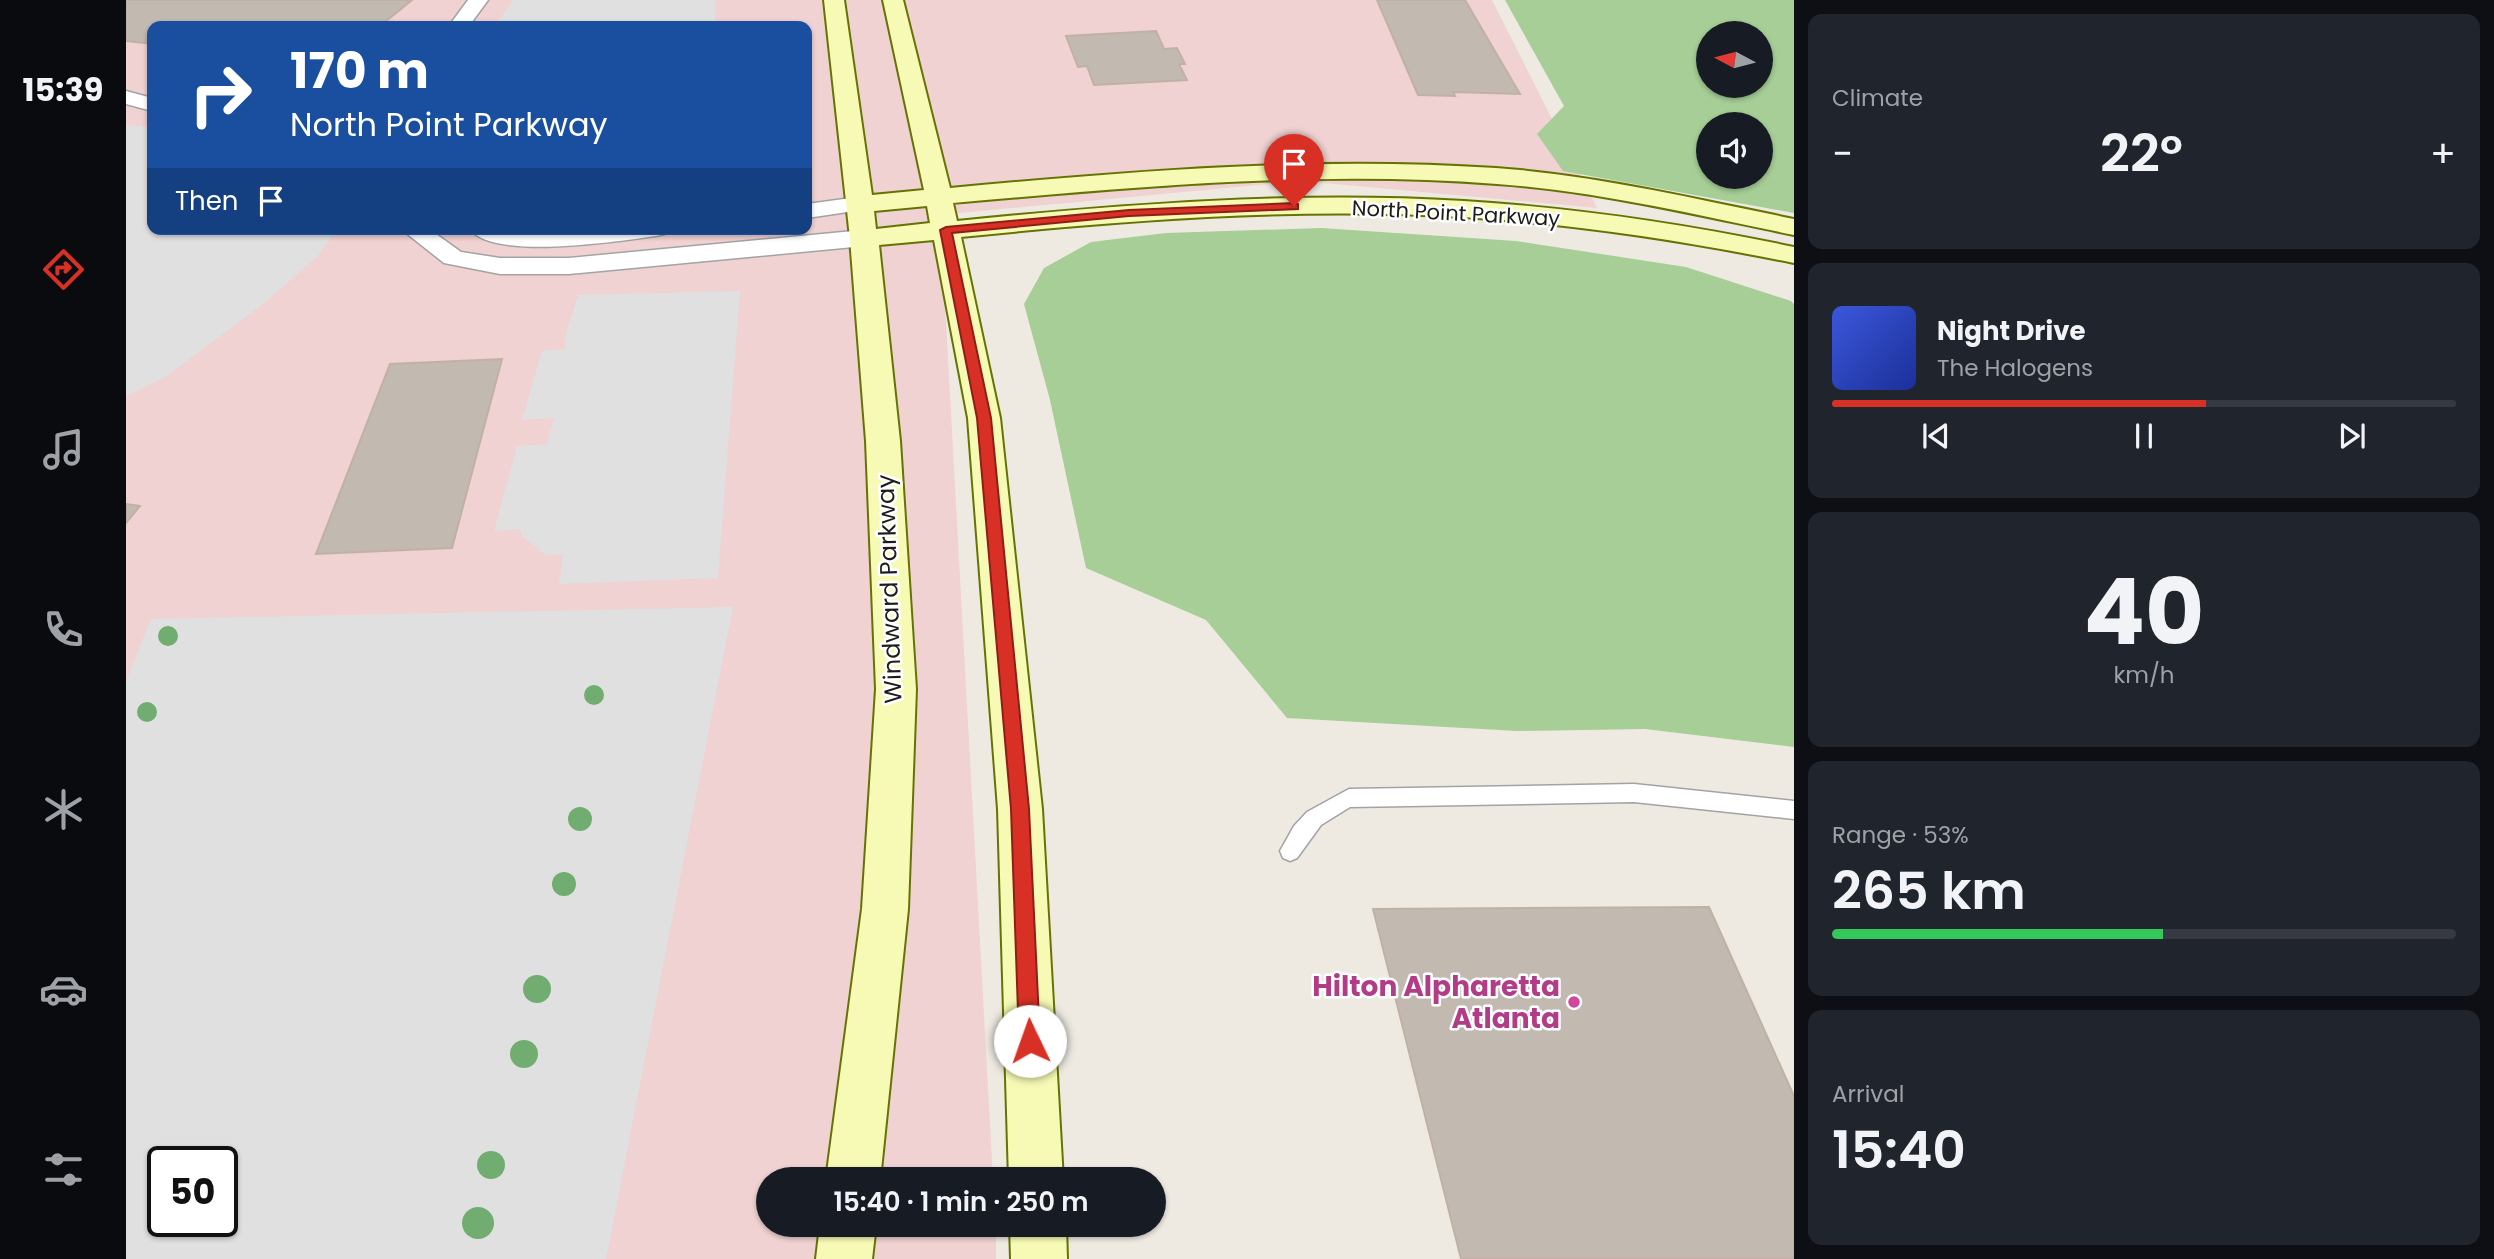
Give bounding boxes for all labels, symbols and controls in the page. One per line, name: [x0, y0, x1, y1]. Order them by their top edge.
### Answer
north arrow: [1696, 21, 1773, 98]
map controls: [1696, 21, 1773, 189]
text: 170 m: [290, 37, 429, 105]
icon: right: [175, 49, 266, 140]
text: 15:39: [23, 67, 103, 112]
text: Climate: [1832, 82, 1923, 114]
text: North Point Parkway: [290, 102, 608, 147]
button: sound: [1696, 112, 1773, 189]
text: 22°: [2100, 117, 2183, 190]
text: −: [1832, 127, 1853, 180]
text: +: [2430, 127, 2456, 180]
pin: [1264, 134, 1324, 206]
icon: arrive: [1275, 145, 1313, 183]
icon: arrive: [252, 182, 290, 220]
text: Then: [175, 183, 238, 219]
street label: North Point Parkway: [1351, 193, 1561, 233]
icon: directions: [39, 245, 88, 294]
text: Night Drive: [1937, 313, 2085, 349]
text: The Halogens: [1937, 352, 2093, 384]
icon: previous: [1917, 417, 1955, 455]
icon: pause: [2125, 417, 2163, 455]
icon: next: [2333, 417, 2371, 455]
icon: music: [39, 425, 88, 474]
street label: Windward Parkway: [868, 473, 909, 704]
text: 40: [2084, 548, 2204, 676]
icon: phone: [39, 605, 88, 654]
text: km/h: [2113, 659, 2175, 691]
icon: climate: [39, 785, 88, 834]
text: Range · 53%: [1832, 819, 1969, 851]
text: 265 km: [1832, 854, 2026, 927]
icon: car: [39, 965, 88, 1014]
place label: Hilton Alpharetta Atlanta: [1312, 967, 1560, 1038]
marker: Hilton Alpharetta Atlanta: [1566, 994, 1582, 1010]
position arrow: [993, 1004, 1067, 1078]
text: Arrival: [1832, 1078, 1904, 1110]
text: 15:40: [1832, 1113, 1966, 1186]
icon: filters: [39, 1145, 88, 1194]
speed limit sign: 50: [147, 1146, 238, 1237]
text: 15:40 · 1 min · 250 m: [834, 1184, 1088, 1220]

